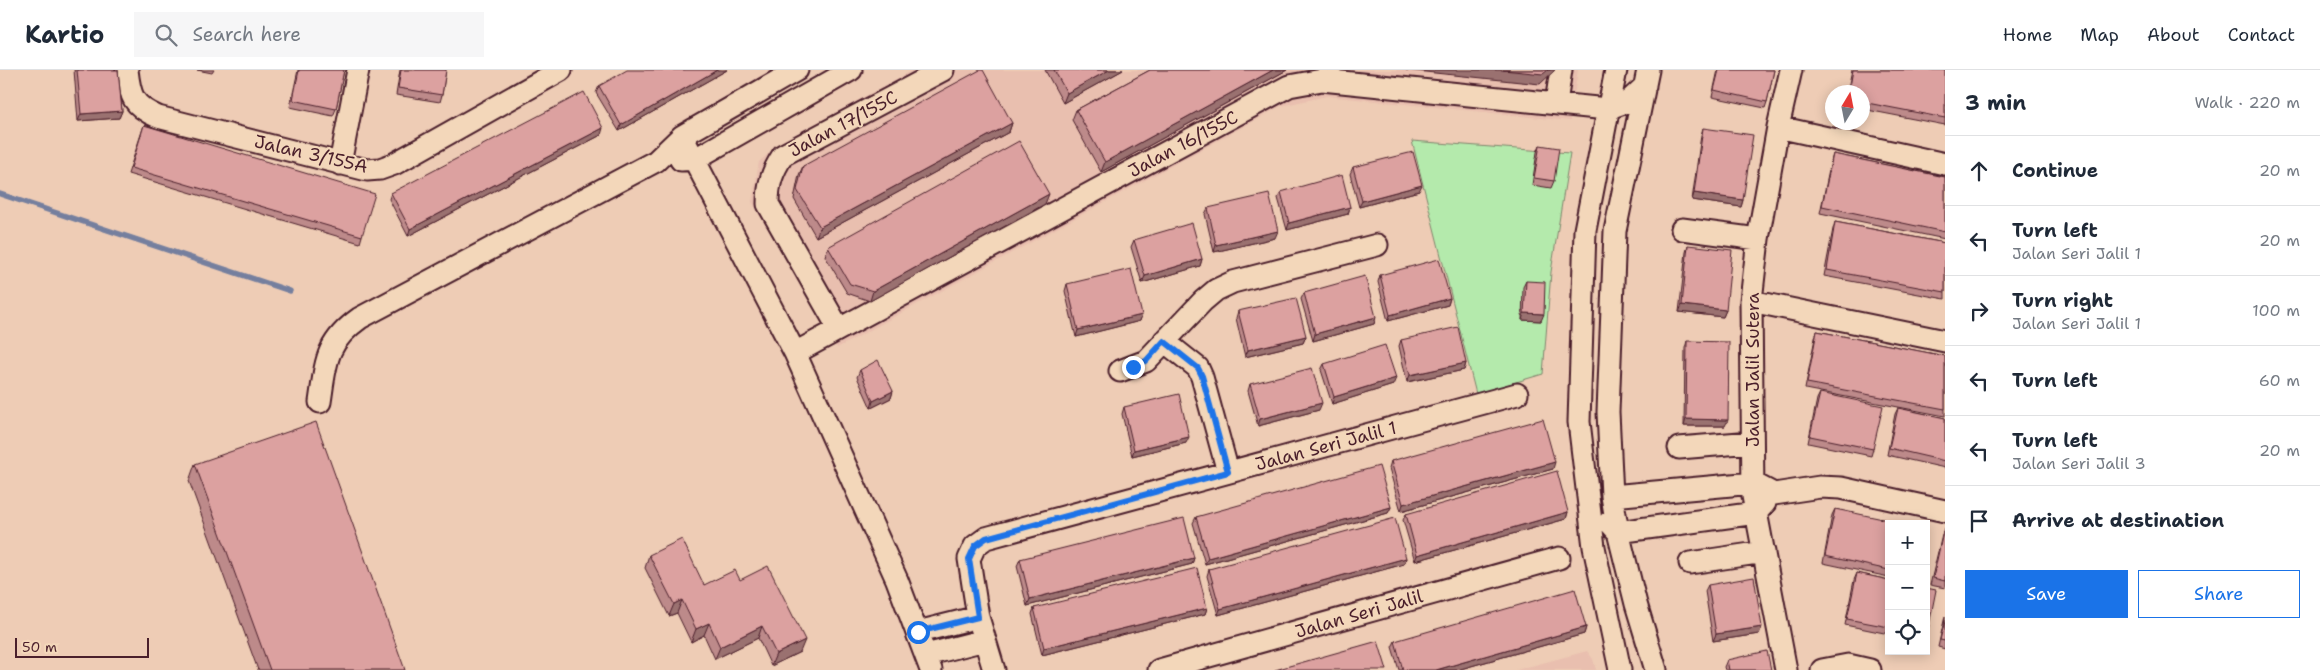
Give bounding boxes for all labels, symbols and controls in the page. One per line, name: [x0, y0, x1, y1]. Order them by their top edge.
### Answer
search box: [134, 12, 484, 57]
text: Kartio: [25, 19, 104, 51]
icon: search: [152, 21, 180, 49]
text: Search here: [192, 22, 301, 47]
text: Home: [2003, 23, 2052, 47]
text: Map: [2080, 23, 2119, 47]
text: About: [2147, 23, 2200, 47]
text: Contact: [2228, 23, 2295, 47]
street label: Jalan 17/155C: [784, 85, 902, 163]
north arrow: [1825, 85, 1870, 130]
text: 3 min: [1965, 89, 2026, 117]
text: Walk · 220 m: [2194, 92, 2300, 113]
street label: Jalan 16/155C: [1124, 105, 1242, 183]
street label: Jalan 3/155A: [252, 129, 370, 179]
icon: ahead: [1965, 157, 1993, 185]
text: Continue: [2012, 158, 2098, 183]
text: 20 m: [2259, 160, 2300, 181]
text: Turn left: [2012, 218, 2098, 243]
icon: left: [1965, 227, 1993, 255]
text: 20 m: [2259, 230, 2300, 251]
text: Jalan Seri Jalil 1: [2012, 243, 2141, 264]
text: Turn right: [2012, 288, 2113, 313]
street label: Jalan Jalil Sutera: [1741, 293, 1765, 447]
icon: right: [1965, 297, 1993, 325]
text: 100 m: [2252, 300, 2300, 321]
text: Jalan Seri Jalil 1: [2012, 313, 2141, 334]
route end: [1122, 356, 1145, 379]
icon: left: [1965, 367, 1993, 395]
text: Turn left: [2012, 368, 2098, 393]
text: 60 m: [2259, 370, 2300, 391]
street label: Jalan Seri Jalil 1: [1253, 416, 1399, 476]
text: Turn left: [2012, 428, 2098, 453]
icon: left: [1965, 437, 1993, 465]
text: 20 m: [2259, 440, 2300, 461]
text: Jalan Seri Jalil 3: [2012, 453, 2146, 474]
icon: arrive: [1965, 507, 1993, 535]
text: Arrive at destination: [2012, 508, 2224, 533]
map controls: [1885, 520, 1930, 655]
button: +: [1885, 520, 1930, 565]
button: −: [1885, 565, 1930, 610]
button: Save: [1965, 570, 2128, 618]
button: Share: [2138, 570, 2300, 618]
street label: Jalan Seri Jalil: [1292, 584, 1426, 644]
button: locate: [1885, 610, 1930, 655]
route start: [907, 621, 930, 644]
scale bar: [15, 635, 149, 658]
text: 50 m: [22, 638, 57, 656]

